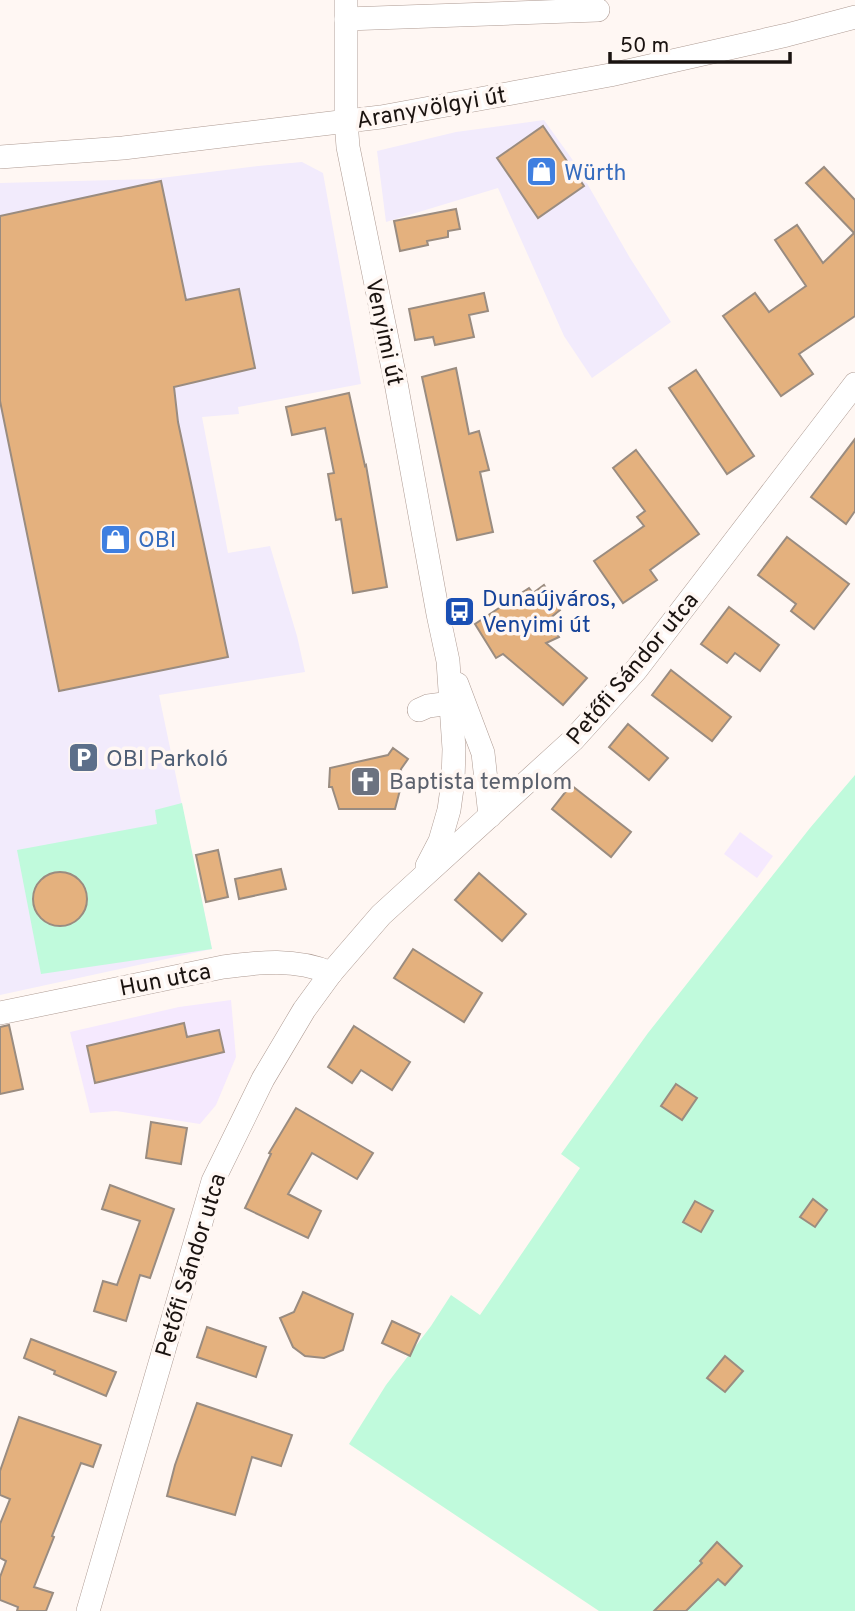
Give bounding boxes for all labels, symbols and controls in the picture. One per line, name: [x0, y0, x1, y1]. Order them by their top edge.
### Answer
scale bar: [610, 21, 790, 65]
text: 50 m: [620, 33, 669, 60]
street label: Aranyvölgyi út: [354, 82, 509, 137]
shop icon: Würth: [524, 155, 558, 189]
place label: Würth: [564, 160, 627, 189]
street label: Venyimi út: [357, 276, 408, 389]
shop icon: OBI: [98, 522, 132, 556]
place label: OBI: [138, 527, 176, 556]
place label: Dunaújváros, Venyimi út: [482, 586, 616, 641]
street label: Petőfi Sándor utca: [562, 587, 706, 752]
bus stop icon: Dunaújváros, Venyimi út: [442, 594, 476, 628]
parking icon: OBI Parkoló: [66, 741, 100, 775]
place label: OBI Parkoló: [106, 746, 228, 775]
church icon: Baptista templom: [349, 764, 383, 798]
place label: Baptista templom: [389, 769, 572, 798]
street label: Hun utca: [117, 958, 214, 1004]
street label: Petőfi Sándor utca: [151, 1170, 234, 1361]

